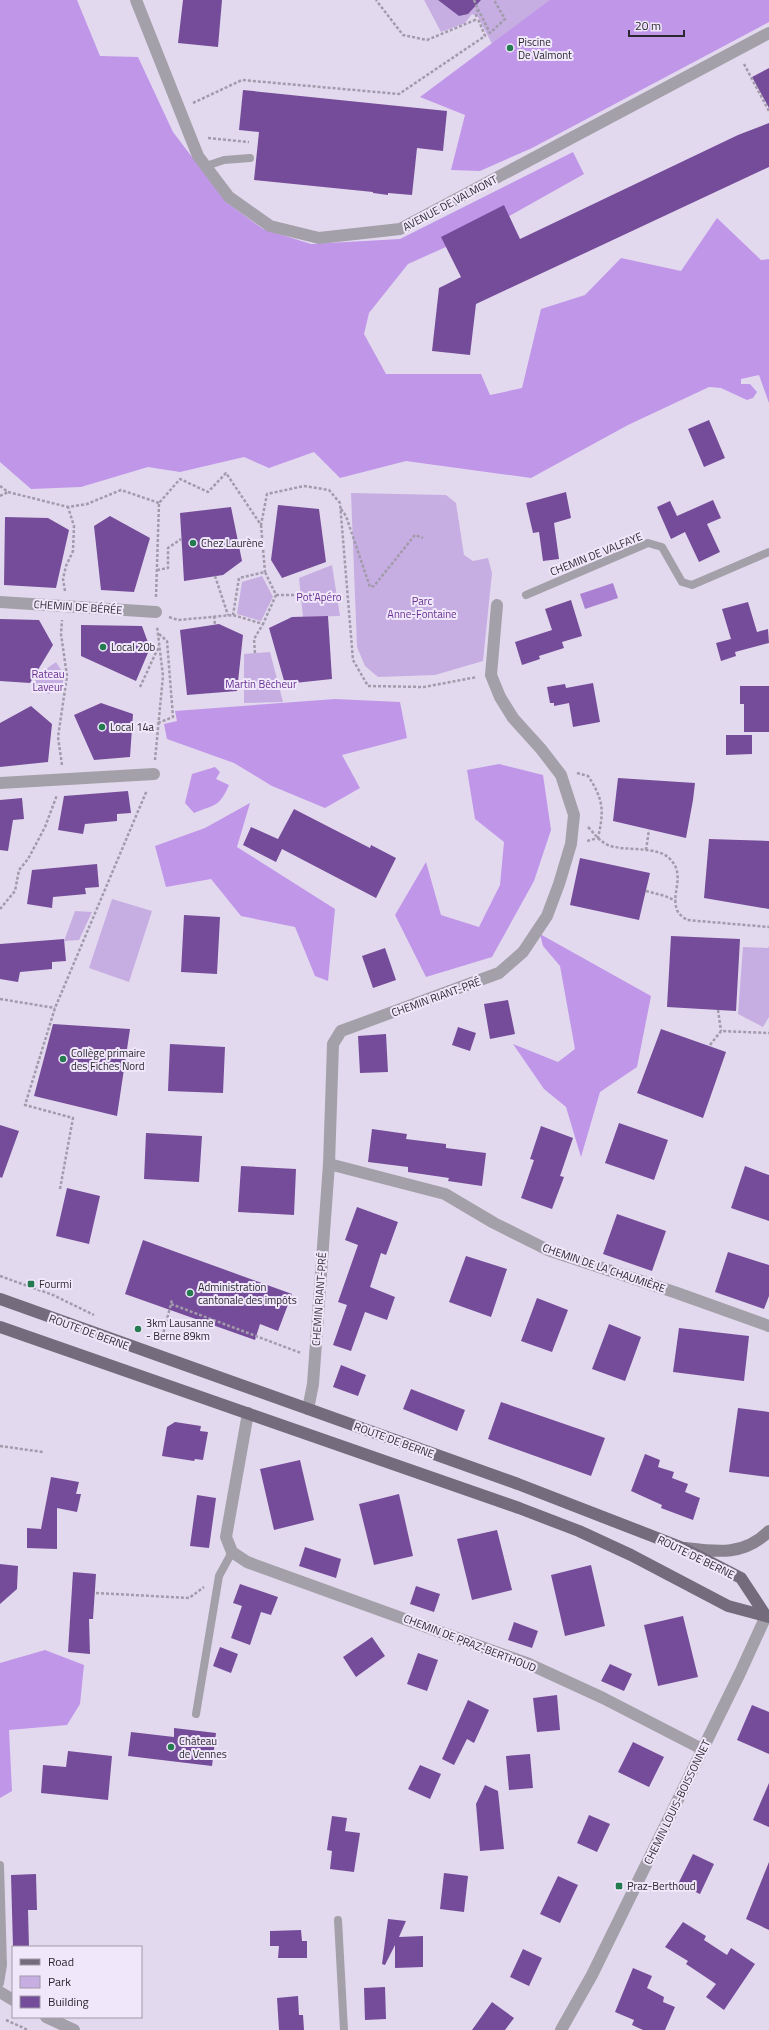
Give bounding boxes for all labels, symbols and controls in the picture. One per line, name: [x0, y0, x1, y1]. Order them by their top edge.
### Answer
scale bar: [629, 12, 684, 38]
text: 20 m: [635, 16, 661, 35]
place label: Piscine De Valmont: [518, 34, 572, 63]
marker: Piscine De Valmont: [505, 43, 515, 53]
street label: AVENUE DE VALMONT: [400, 171, 500, 235]
street label: CHEMIN DE VALFAYE: [547, 528, 645, 580]
place label: Chez Laurène: [201, 535, 264, 551]
marker: Chez Laurène: [188, 538, 198, 548]
park label: Pot'Apéro: [296, 589, 342, 605]
park label: Parc Anne-Fontaine: [387, 593, 457, 622]
street label: CHEMIN DE BÉRÉE: [33, 596, 123, 618]
place label: Local 20b: [111, 639, 156, 655]
marker: Local 20b: [98, 642, 108, 652]
park label: Rateau Laveur: [31, 666, 65, 695]
park label: Martin Bêcheur: [225, 676, 297, 692]
place label: Local 14a: [110, 719, 155, 735]
marker: Local 14a: [97, 722, 107, 732]
street label: CHEMIN RIANT-PRÉ: [389, 973, 483, 1021]
place label: Collège primaire des Fiches Nord: [71, 1045, 146, 1074]
marker: Collège primaire des Fiches Nord: [58, 1054, 68, 1064]
street label: CHEMIN DE LA CHAUMIÈRE: [540, 1239, 668, 1297]
street label: CHEMIN RIANT-PRÉ: [308, 1252, 330, 1346]
place label: Fourmi: [39, 1276, 72, 1292]
marker: Fourmi: [26, 1279, 36, 1289]
place label: Administration cantonale des impôts: [198, 1279, 297, 1308]
marker: Administration cantonale des impôts: [185, 1288, 195, 1298]
street label: ROUTE DE BERNE: [47, 1310, 131, 1354]
place label: 3km Lausanne - Berne 89km: [146, 1315, 214, 1344]
marker: 3km Lausanne - Berne 89km: [133, 1324, 143, 1334]
street label: ROUTE DE BERNE: [352, 1418, 436, 1462]
street label: ROUTE DE BERNE: [655, 1531, 737, 1583]
street label: CHEMIN DE PRAZ-BERTHOUD: [401, 1610, 539, 1676]
place label: Château de Vennes: [179, 1733, 227, 1762]
street label: CHEMIN LOUIS-BOISSONNET: [640, 1737, 714, 1867]
marker: Château de Vennes: [166, 1742, 176, 1752]
place label: Praz-Berthoud: [627, 1878, 696, 1894]
marker: Praz-Berthoud: [614, 1881, 624, 1891]
legend: [12, 1946, 142, 2018]
text: Road: [48, 1952, 74, 1971]
text: Park: [48, 1972, 71, 1991]
text: Building: [48, 1992, 89, 2011]

